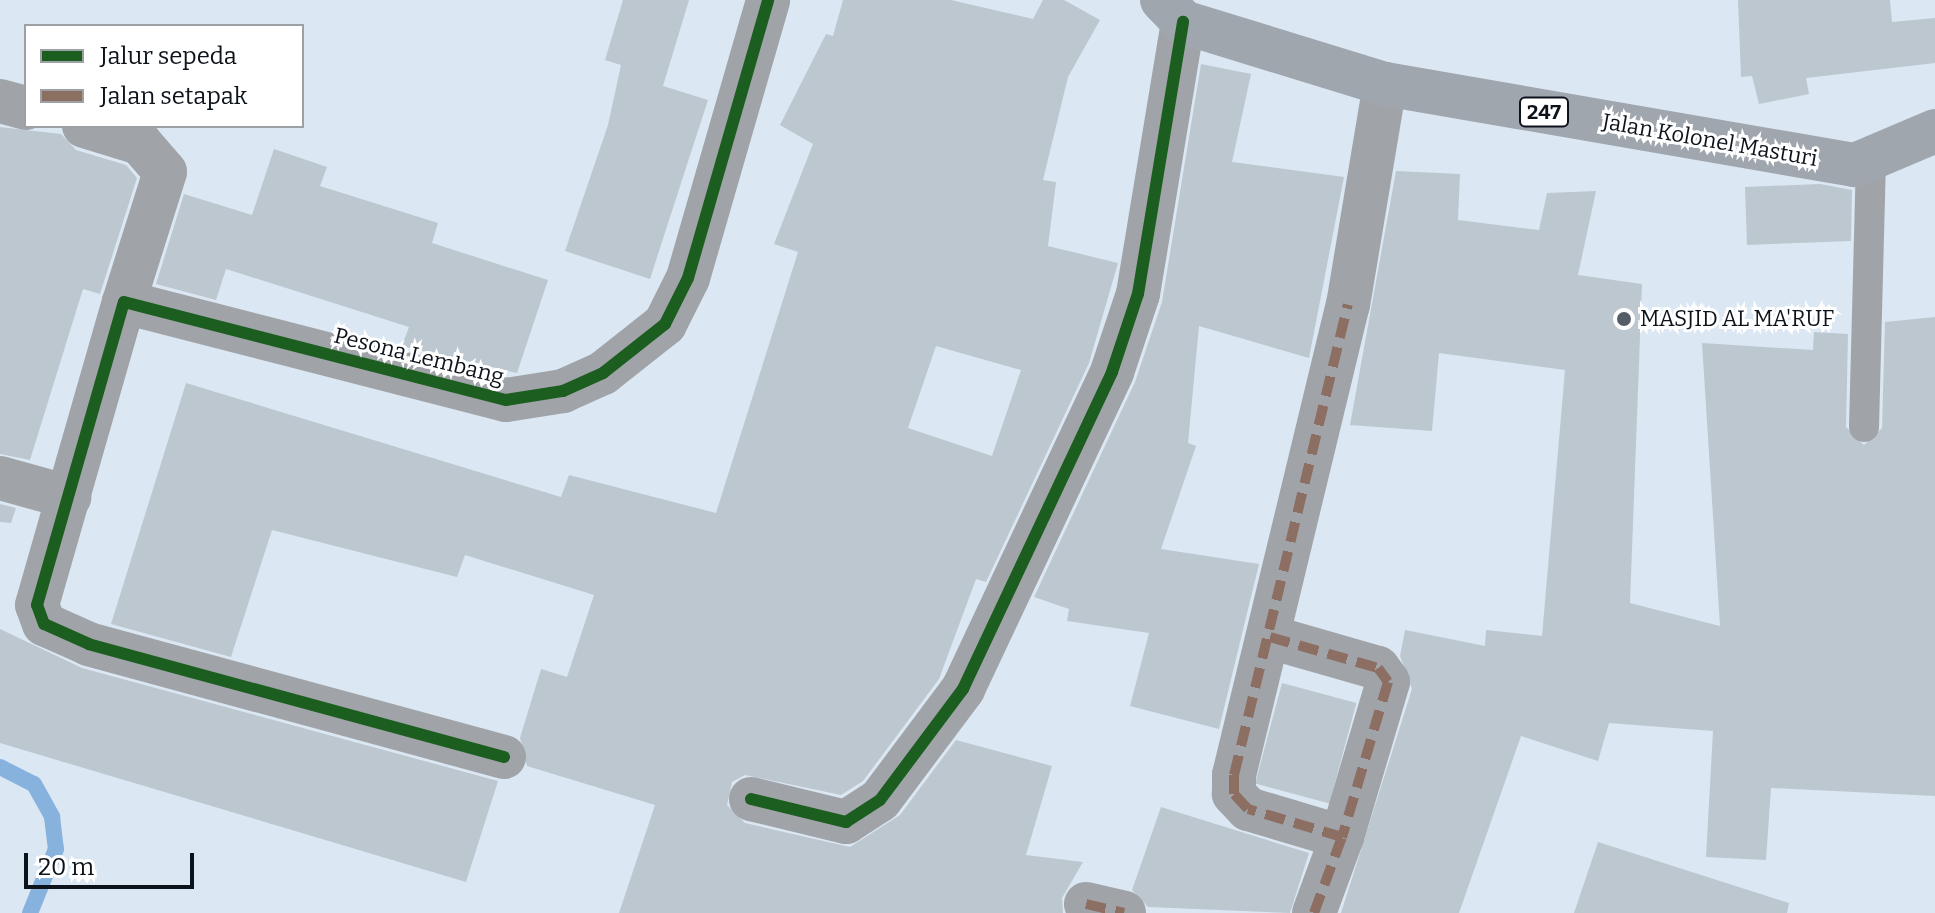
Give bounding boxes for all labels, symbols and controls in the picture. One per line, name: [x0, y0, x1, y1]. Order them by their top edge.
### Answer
legend: [24, 24, 304, 128]
text: Jalur sepeda: [100, 42, 237, 70]
text: Jalan setapak: [100, 82, 247, 110]
road number: 247: [1518, 96, 1570, 128]
street label: Jalan Kolonel Masturi: [1601, 108, 1819, 172]
place label: MASJID AL MA'RUF: [1640, 306, 1834, 332]
marker: MASJID AL MA'RUF: [1615, 310, 1633, 328]
street label: Pesona Lembang: [331, 322, 507, 390]
scale bar: [28, 837, 198, 887]
text: 20 m: [38, 853, 94, 881]

